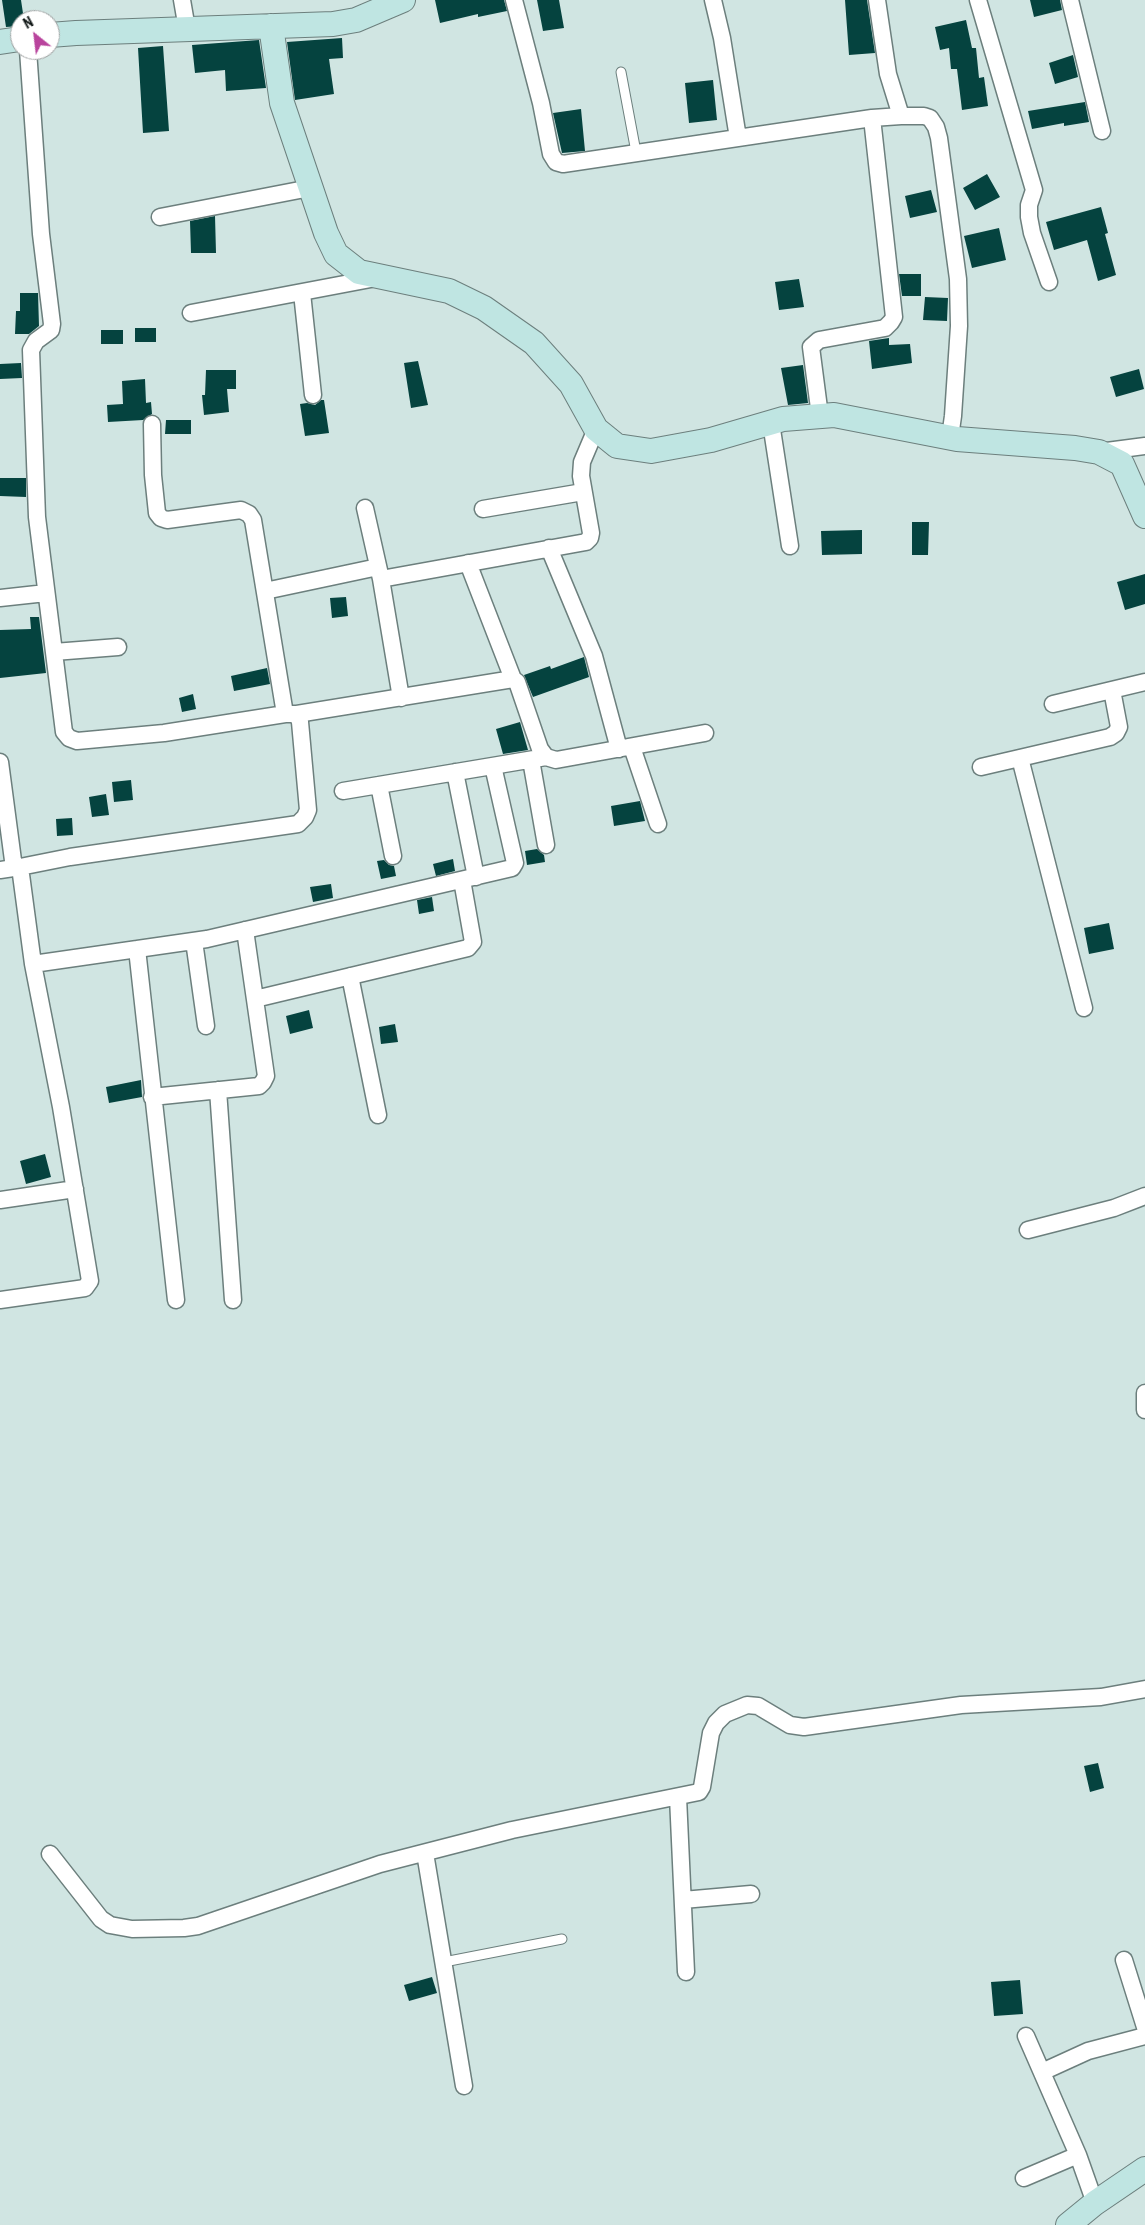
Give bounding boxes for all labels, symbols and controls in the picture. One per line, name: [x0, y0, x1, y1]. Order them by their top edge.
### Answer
north arrow: [10, 10, 60, 60]
text: N: [21, 14, 36, 32]

